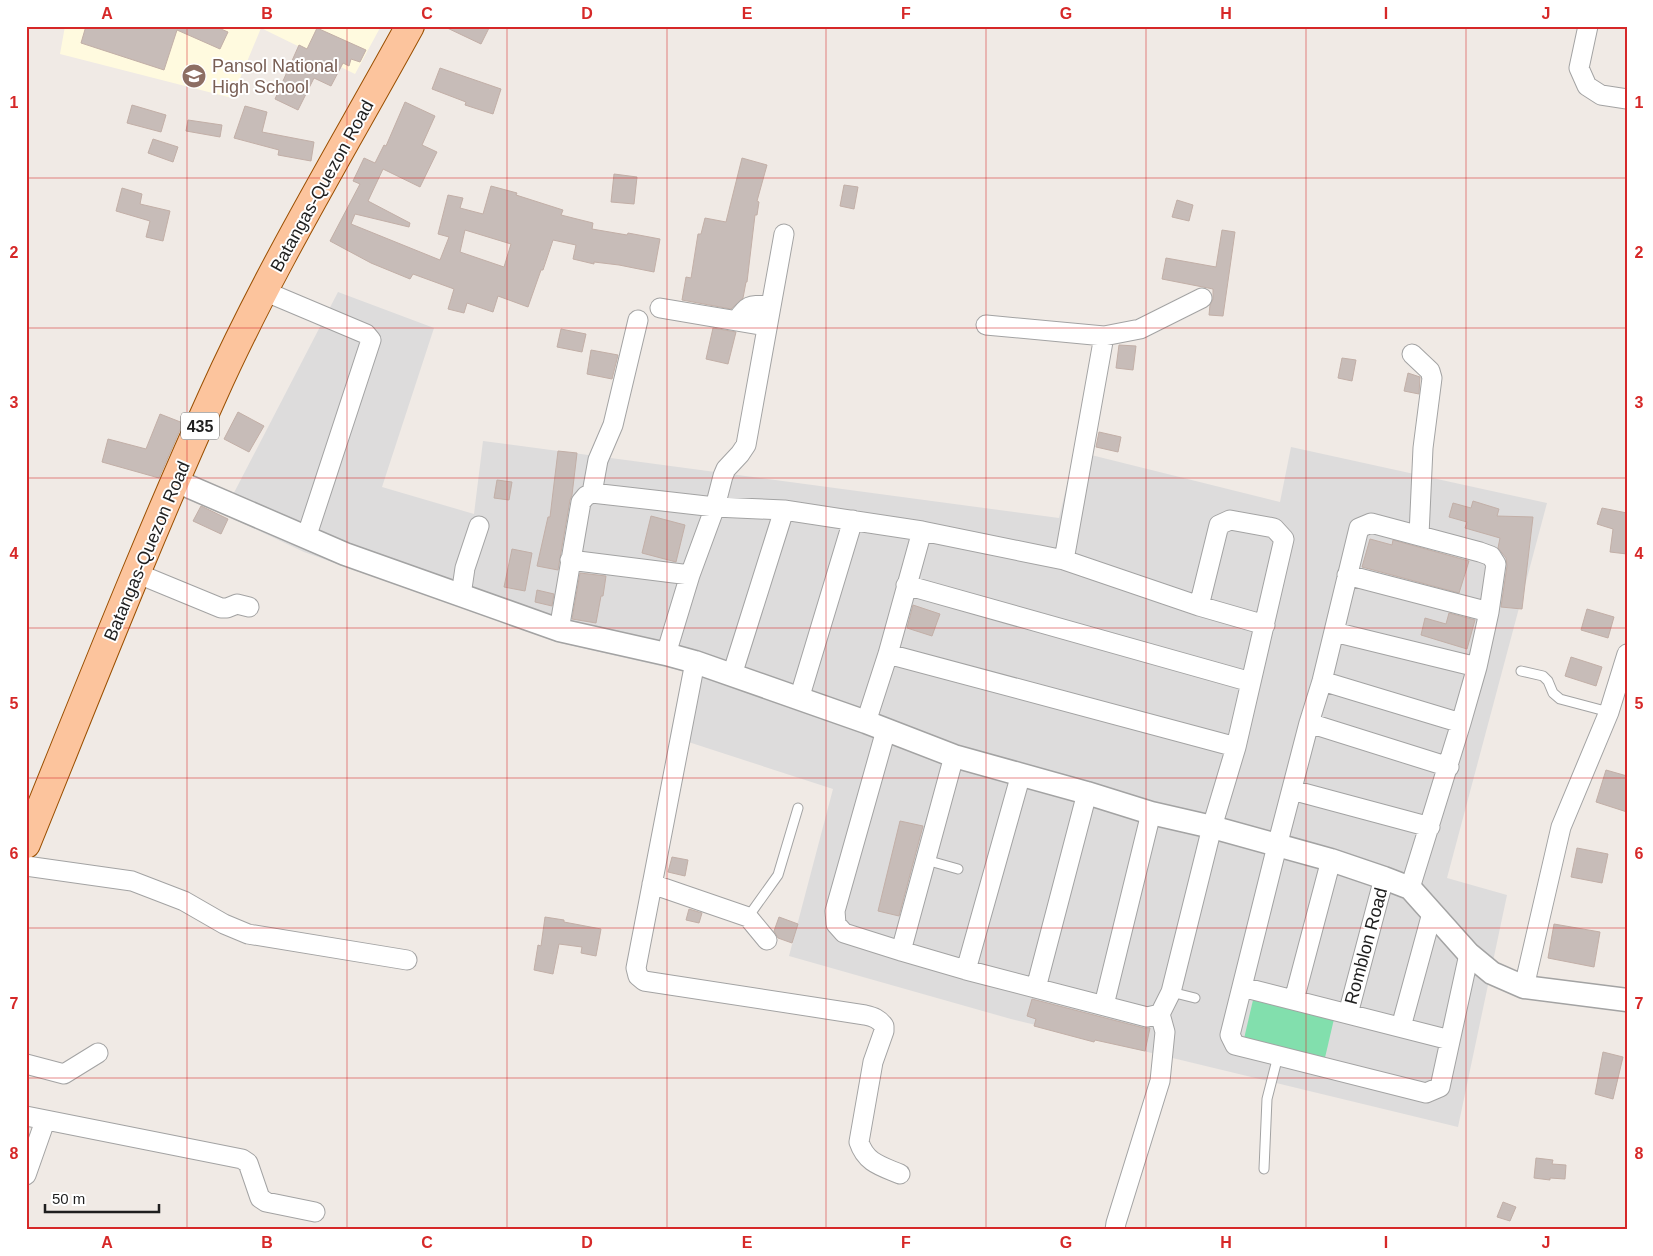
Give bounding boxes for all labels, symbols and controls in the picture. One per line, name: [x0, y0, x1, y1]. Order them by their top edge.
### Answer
text: A: [101, 5, 113, 22]
text: B: [261, 5, 273, 22]
text: C: [421, 5, 433, 22]
text: D: [581, 5, 593, 22]
text: E: [742, 5, 753, 22]
text: F: [901, 5, 911, 22]
text: G: [1060, 5, 1072, 22]
text: H: [1220, 5, 1232, 22]
text: I: [1384, 5, 1388, 22]
text: J: [1542, 5, 1550, 22]
place label: Pansol National High School: [212, 56, 338, 97]
school or university icon: Pansol National High School: [181, 63, 207, 89]
text: 1: [10, 94, 19, 111]
text: 1: [1635, 94, 1644, 111]
street label: Batangas-Quezon Road: [266, 97, 378, 275]
text: 2: [10, 244, 19, 261]
text: 2: [1635, 244, 1644, 261]
text: 3: [10, 394, 19, 411]
text: 3: [1635, 394, 1644, 411]
road number: 435: [181, 412, 219, 440]
street label: Batangas-Quezon Road: [100, 458, 194, 644]
text: 4: [10, 545, 19, 562]
text: 4: [1635, 545, 1644, 562]
text: 5: [10, 695, 19, 712]
text: 5: [1635, 695, 1644, 712]
text: 6: [10, 845, 19, 862]
text: 6: [1635, 845, 1644, 862]
street label: Romblon Road: [1341, 885, 1391, 1007]
text: 7: [10, 995, 19, 1012]
text: 7: [1635, 995, 1644, 1012]
text: 8: [10, 1145, 19, 1162]
text: 8: [1635, 1145, 1644, 1162]
scale bar: [45, 1181, 159, 1213]
text: 50 m: [52, 1190, 85, 1207]
text: A: [101, 1234, 113, 1251]
text: B: [261, 1234, 273, 1251]
text: C: [421, 1234, 433, 1251]
text: D: [581, 1234, 593, 1251]
text: E: [742, 1234, 753, 1251]
text: F: [901, 1234, 911, 1251]
text: G: [1060, 1234, 1072, 1251]
text: H: [1220, 1234, 1232, 1251]
text: I: [1384, 1234, 1388, 1251]
text: J: [1542, 1234, 1550, 1251]

